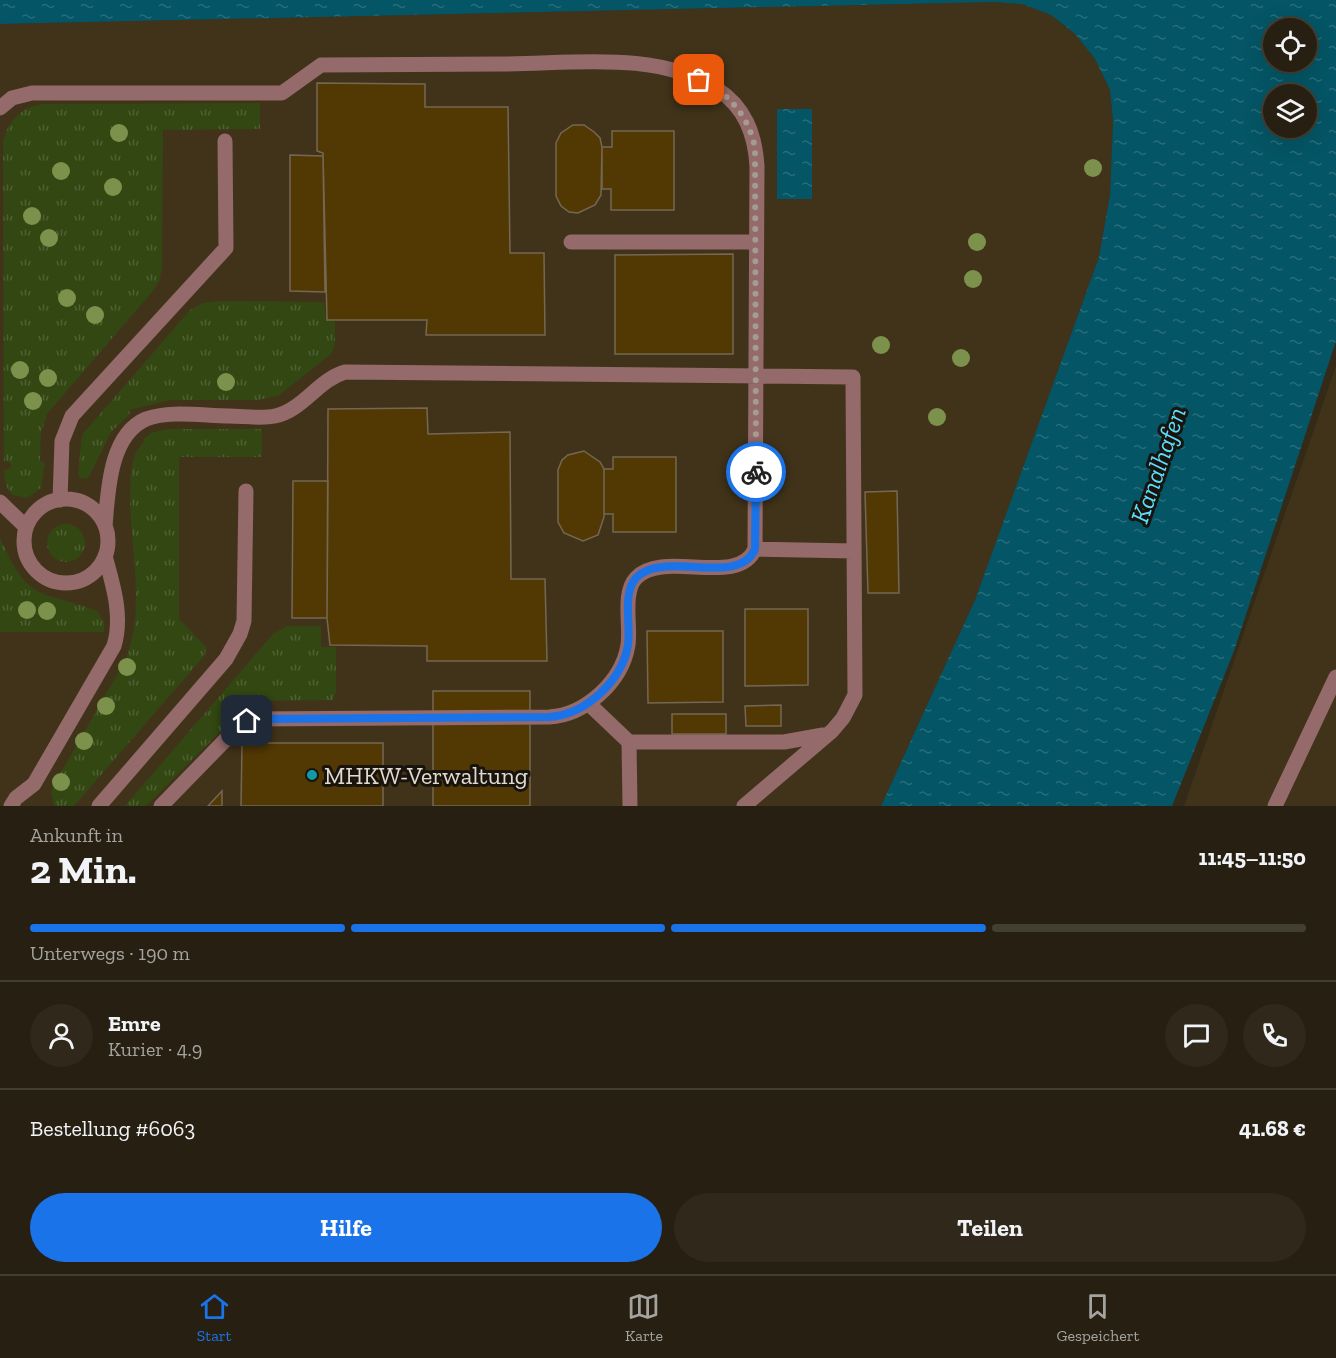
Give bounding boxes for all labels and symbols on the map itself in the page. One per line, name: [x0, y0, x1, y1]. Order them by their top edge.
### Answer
pin: [673, 54, 724, 105]
water label: Kanalhafen: [1123, 403, 1193, 527]
courier: [726, 442, 786, 502]
pin: [221, 695, 272, 746]
place label: MHKW-Verwaltung: [324, 761, 528, 790]
marker: MHKW-Verwaltung: [305, 768, 319, 782]

